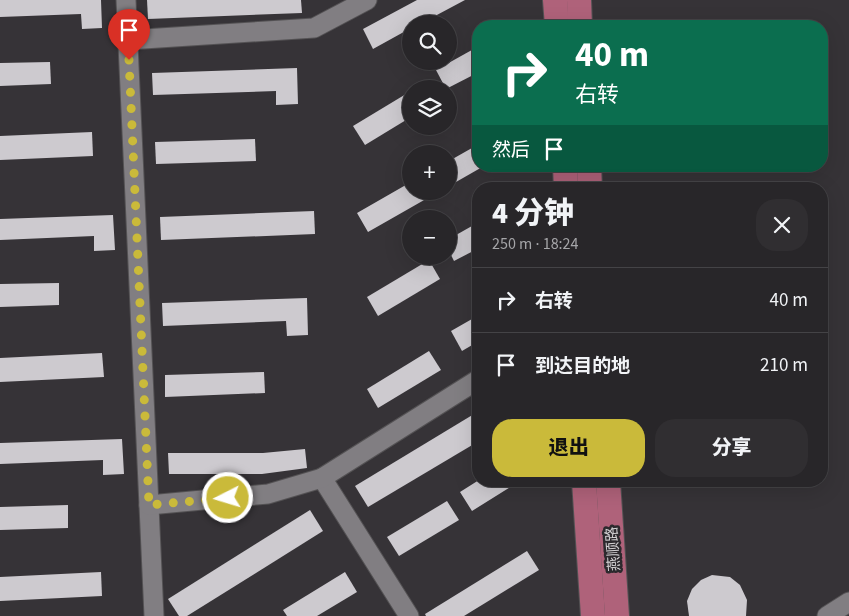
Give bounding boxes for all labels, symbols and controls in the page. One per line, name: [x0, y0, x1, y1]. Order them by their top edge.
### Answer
pin: [108, 9, 150, 60]
map controls: [402, 15, 457, 265]
button: search: [402, 15, 457, 70]
icon: arrive: [115, 16, 143, 44]
text: 40 m: [575, 30, 649, 80]
icon: right: [492, 40, 557, 105]
text: 右转: [575, 79, 619, 111]
button: layers: [402, 80, 457, 135]
icon: arrive: [540, 135, 568, 163]
text: 然后: [492, 137, 530, 164]
button: +: [402, 145, 457, 200]
text: 4 分钟: [492, 192, 574, 235]
button: close: [756, 199, 808, 251]
button: −: [402, 210, 457, 265]
text: 250 m · 18:24: [492, 233, 579, 255]
icon: right: [492, 286, 520, 314]
text: 40 m: [770, 287, 808, 314]
text: 右转: [535, 288, 573, 315]
icon: arrive: [492, 351, 520, 379]
text: 210 m: [760, 352, 808, 379]
text: 到达目的地: [535, 353, 630, 380]
button: 退出: [492, 419, 645, 477]
button: 分享: [655, 419, 808, 477]
position arrow: [201, 471, 253, 523]
street label: 燕顺路: [601, 526, 626, 572]

